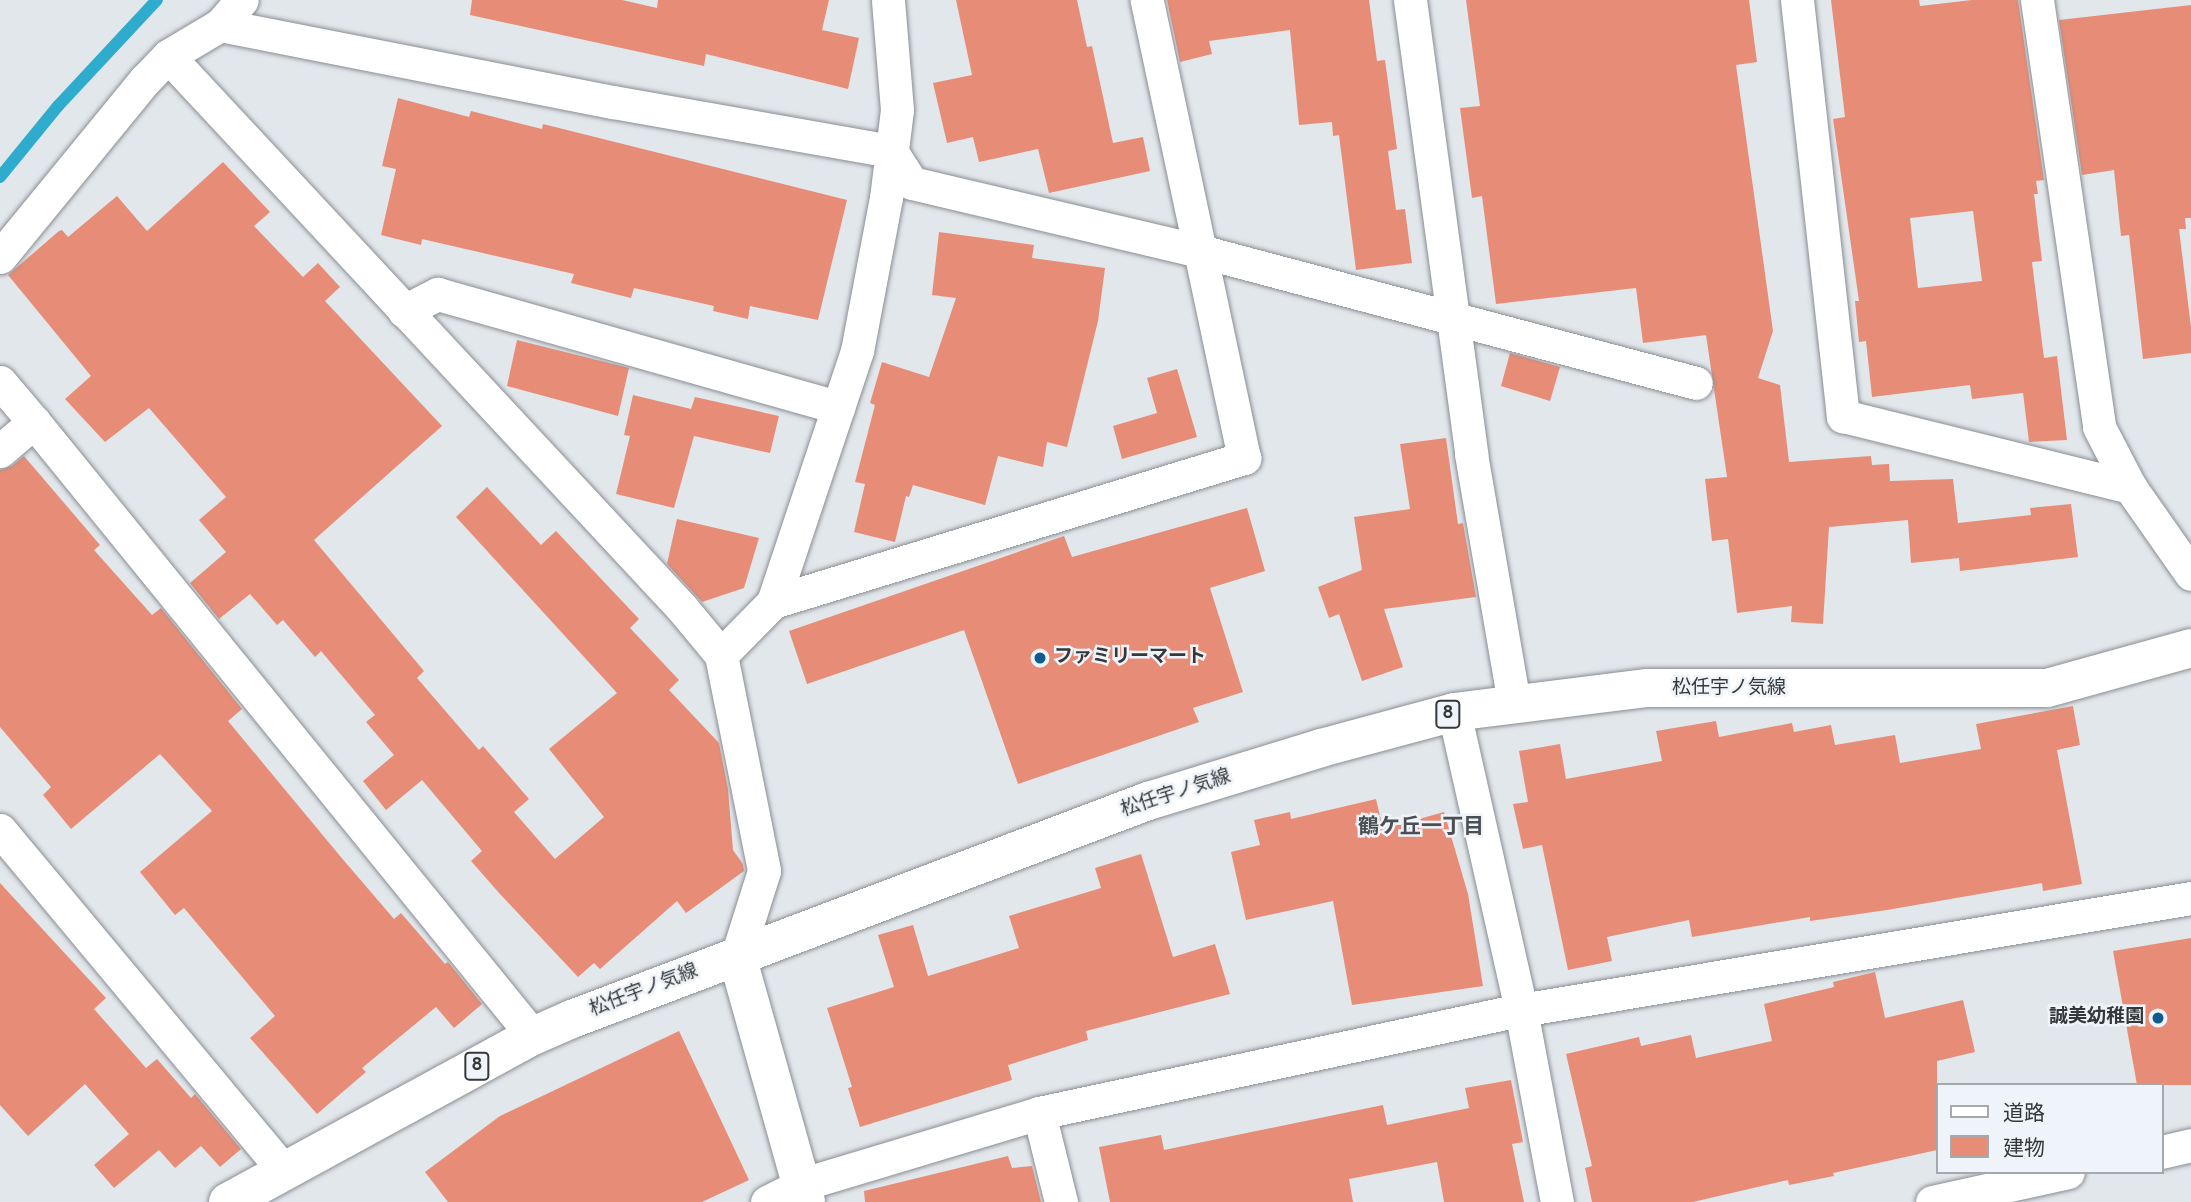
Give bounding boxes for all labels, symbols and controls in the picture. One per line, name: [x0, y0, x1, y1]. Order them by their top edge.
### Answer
place label: ファミリーマート: [1054, 647, 1206, 669]
marker: ファミリーマート: [1032, 650, 1048, 666]
street label: 松任宇ノ気線: [1672, 678, 1786, 700]
road number: 8: [1434, 700, 1462, 728]
street label: 松任宇ノ気線: [1118, 766, 1234, 822]
district label: 鶴ケ丘一丁目: [1358, 815, 1484, 841]
street label: 松任宇ノ気線: [587, 960, 701, 1022]
place label: 誠美幼稚園: [2049, 1007, 2144, 1029]
marker: 誠美幼稚園: [2150, 1010, 2166, 1026]
road number: 8: [463, 1051, 491, 1080]
legend: [1936, 1083, 2163, 1174]
text: 道路: [2003, 1101, 2045, 1128]
text: 建物: [2003, 1136, 2045, 1163]

